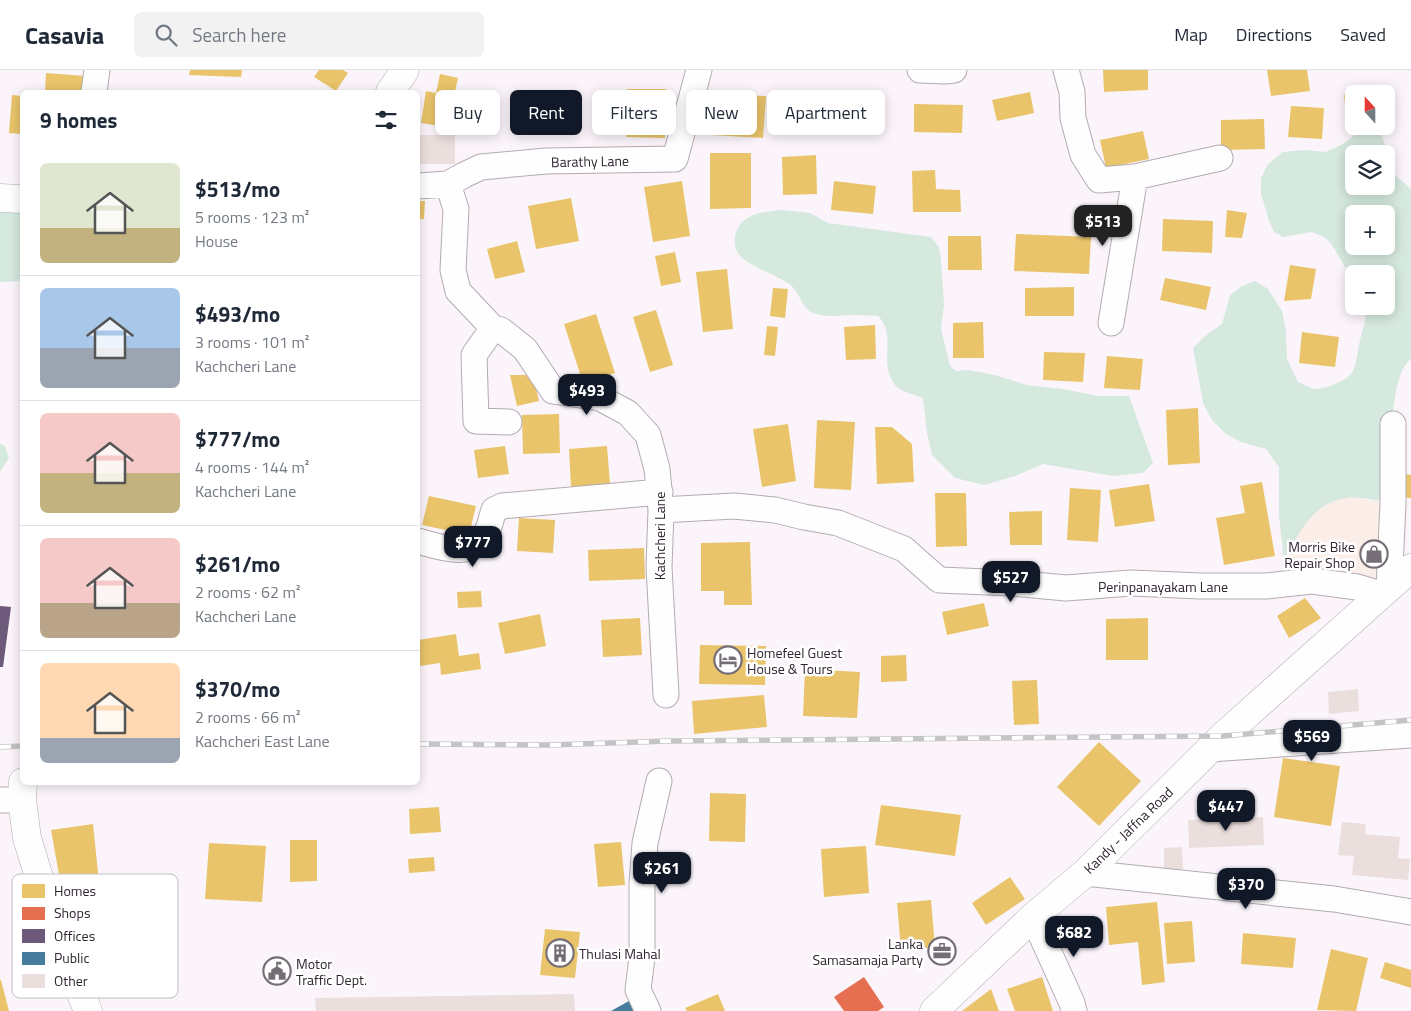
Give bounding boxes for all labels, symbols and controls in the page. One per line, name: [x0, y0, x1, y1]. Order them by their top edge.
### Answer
search box: [134, 12, 484, 57]
text: Casavia: [25, 17, 104, 53]
text: Search here: [192, 20, 286, 49]
icon: search: [152, 21, 180, 49]
text: Map: [1174, 21, 1208, 48]
text: Directions: [1236, 21, 1312, 48]
text: Saved: [1340, 21, 1386, 48]
north arrow: [1345, 85, 1395, 135]
map controls: [1345, 85, 1395, 315]
chip: Buy: [435, 90, 500, 135]
chip: Rent: [510, 90, 582, 135]
chip: Filters: [592, 90, 676, 135]
chip: New: [686, 90, 757, 135]
chip: Apartment: [767, 90, 885, 135]
text: 9 homes: [40, 104, 117, 136]
icon: filters: [372, 106, 400, 134]
button: layers: [1345, 145, 1395, 195]
street label: Barathy Lane: [551, 150, 629, 172]
text: $513/mo: [195, 173, 280, 205]
icon: home: [80, 183, 140, 243]
pin: $513: [1073, 204, 1133, 247]
text: 5 rooms · 123 m²: [195, 205, 309, 229]
button: +: [1345, 205, 1395, 255]
text: $513: [1085, 209, 1121, 233]
text: House: [195, 229, 238, 253]
button: −: [1345, 265, 1395, 315]
text: $493/mo: [195, 298, 280, 330]
icon: home: [80, 308, 140, 368]
text: 3 rooms · 101 m²: [195, 330, 309, 354]
text: Kachcheri Lane: [195, 354, 296, 378]
pin: $493: [557, 374, 617, 416]
text: $493: [569, 378, 605, 402]
text: $777/mo: [195, 423, 280, 455]
icon: home: [80, 433, 140, 493]
text: 4 rooms · 144 m²: [195, 455, 309, 479]
text: Kachcheri Lane: [195, 479, 296, 503]
street label: Kachcheri Lane: [649, 492, 670, 580]
pin: $777: [443, 526, 503, 568]
text: $777: [455, 530, 491, 554]
place label: Morris Bike Repair Shop: [1284, 536, 1355, 573]
shop icon: Morris Bike Repair Shop: [1359, 539, 1389, 569]
text: $261/mo: [195, 548, 280, 580]
icon: home: [80, 558, 140, 618]
pin: $527: [981, 560, 1041, 603]
text: $527: [993, 565, 1029, 589]
street label: Perinpanayakam Lane: [1098, 576, 1228, 597]
text: 2 rooms · 62 m²: [195, 580, 300, 604]
text: Kachcheri Lane: [195, 604, 296, 628]
place label: Homefeel Guest House & Tours: [747, 642, 842, 679]
hotel icon: Homefeel Guest House & Tours: [713, 645, 743, 675]
text: $370/mo: [195, 673, 280, 705]
icon: home: [80, 683, 140, 743]
text: 2 rooms · 66 m²: [195, 705, 300, 729]
pin: $569: [1282, 720, 1342, 762]
text: $569: [1294, 724, 1330, 748]
text: Kachcheri East Lane: [195, 729, 330, 753]
street label: Kandy - Jaffna Road: [1079, 782, 1177, 878]
pin: $447: [1196, 790, 1256, 832]
text: $447: [1208, 794, 1244, 818]
pin: $261: [632, 852, 692, 894]
text: $261: [644, 856, 680, 880]
pin: $370: [1216, 868, 1276, 910]
text: $370: [1228, 872, 1264, 896]
legend: [12, 874, 178, 998]
text: Homes: [54, 880, 96, 901]
text: Shops: [54, 902, 90, 923]
pin: $682: [1044, 916, 1104, 958]
text: $682: [1056, 920, 1092, 944]
text: Offices: [54, 925, 95, 946]
place label: Lanka Samasamaja Party: [813, 933, 923, 970]
office icon: Lanka Samasamaja Party: [927, 936, 957, 966]
building icon: Thulasi Mahal: [545, 938, 575, 968]
place label: Thulasi Mahal: [579, 943, 661, 964]
text: Public: [54, 947, 90, 968]
place label: Motor Traffic Dept.: [296, 953, 367, 990]
public building icon: Motor Traffic Dept.: [262, 956, 292, 986]
text: Other: [54, 970, 88, 991]

